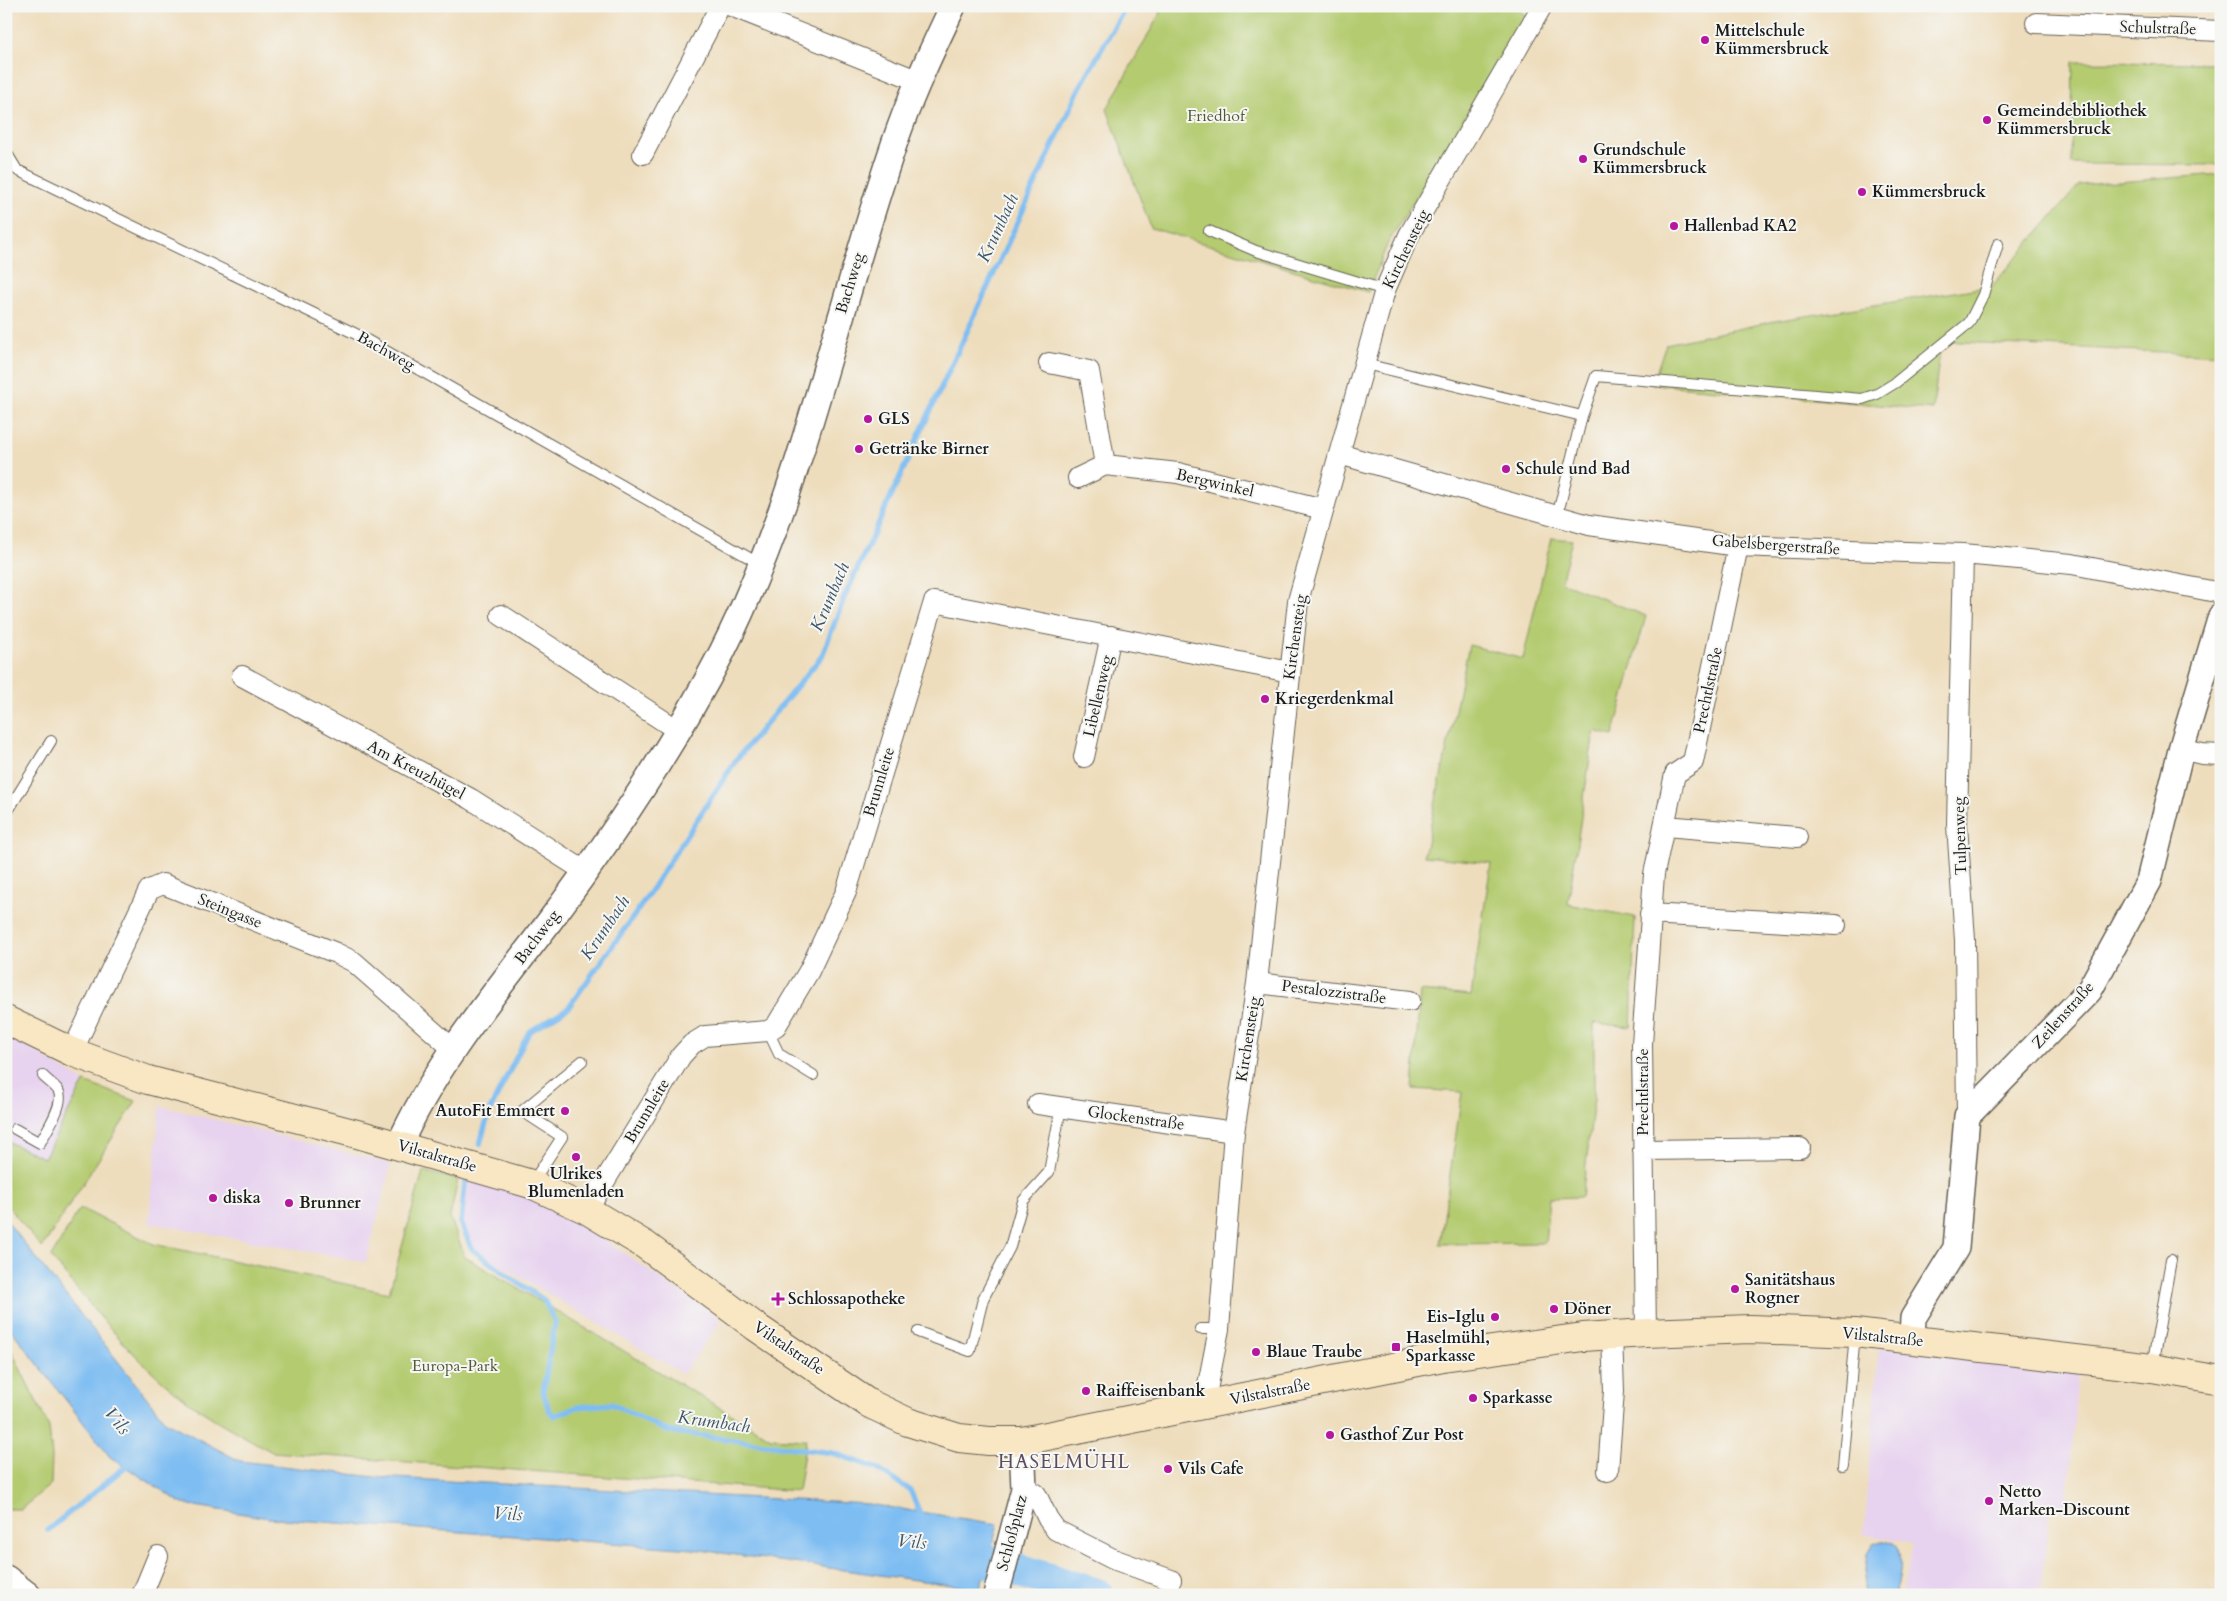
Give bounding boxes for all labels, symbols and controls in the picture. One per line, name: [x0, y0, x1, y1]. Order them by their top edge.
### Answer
street label: Schulstraße: [2119, 16, 2197, 40]
place label: Mittelschule Kümmersbruck: [1715, 20, 1829, 60]
marker: Mittelschule Kümmersbruck: [1699, 34, 1711, 46]
place label: Gemeindebibliothek Kümmersbruck: [1997, 100, 2147, 140]
park label: Friedhof: [1187, 105, 1248, 127]
marker: Gemeindebibliothek Kümmersbruck: [1981, 114, 1993, 126]
place label: Grundschule Kümmersbruck: [1593, 139, 1707, 179]
marker: Grundschule Kümmersbruck: [1577, 153, 1589, 165]
place label: Kümmersbruck: [1872, 181, 1986, 203]
marker: Kümmersbruck: [1856, 186, 1868, 198]
water label: Krumbach: [971, 189, 1025, 266]
street label: Kirchensteig: [1377, 206, 1435, 292]
place label: Hallenbad KA2: [1684, 215, 1796, 237]
marker: Hallenbad KA2: [1668, 220, 1680, 232]
street label: Bachweg: [830, 250, 870, 316]
street label: Bachweg: [353, 326, 419, 376]
place label: GLS: [878, 408, 910, 430]
marker: GLS: [862, 413, 874, 425]
place label: Getränke Birner: [869, 438, 989, 460]
marker: Getränke Birner: [853, 443, 865, 455]
place label: Schule und Bad: [1516, 458, 1630, 480]
street label: Bergwinkel: [1174, 463, 1256, 503]
marker: Schule und Bad: [1500, 463, 1512, 475]
street label: Gabelsbergerstraße: [1711, 530, 1841, 560]
water label: Krumbach: [804, 558, 856, 635]
street label: Kirchensteig: [1278, 593, 1312, 681]
street label: Prechtlstraße: [1688, 645, 1728, 735]
street label: Libellenweg: [1078, 653, 1118, 739]
place label: Kriegerdenkmal: [1275, 688, 1394, 710]
marker: Kriegerdenkmal: [1259, 693, 1271, 705]
street label: Am Kreuzhügel: [363, 735, 469, 805]
street label: Brunnleite: [858, 744, 900, 820]
street label: Tulpenweg: [1948, 796, 1972, 876]
street label: Steingasse: [194, 888, 266, 934]
water label: Krumbach: [574, 890, 636, 965]
street label: Bachweg: [509, 905, 565, 969]
street label: Pestalozzistraße: [1280, 975, 1388, 1009]
street label: Zeilenstraße: [2027, 977, 2099, 1053]
street label: Kirchensteig: [1230, 995, 1266, 1083]
street label: Prechtlstraße: [1632, 1048, 1654, 1136]
street label: Brunnleite: [619, 1075, 675, 1147]
place label: AutoFit Emmert: [435, 1100, 555, 1122]
street label: Glockenstraße: [1086, 1100, 1186, 1136]
marker: AutoFit Emmert: [559, 1105, 571, 1117]
street label: Vilstalstraße: [395, 1134, 479, 1178]
marker: Ulrikes Blumenladen: [570, 1151, 582, 1163]
place label: Ulrikes Blumenladen: [528, 1163, 625, 1203]
place label: diska: [223, 1187, 261, 1209]
marker: diska: [207, 1192, 219, 1204]
place label: Brunner: [299, 1192, 361, 1214]
marker: Brunner: [283, 1197, 295, 1209]
place label: Sanitätshaus Rogner: [1745, 1269, 1835, 1309]
marker: Sanitätshaus Rogner: [1729, 1283, 1741, 1295]
place label: Schlossapotheke: [788, 1288, 906, 1310]
marker: Schlossapotheke: [772, 1293, 784, 1305]
place label: Döner: [1564, 1298, 1612, 1320]
marker: Döner: [1548, 1303, 1560, 1315]
place label: Eis-Iglu: [1426, 1306, 1485, 1328]
marker: Eis-Iglu: [1489, 1311, 1501, 1323]
street label: Vilstalstraße: [749, 1316, 829, 1380]
street label: Vilstalstraße: [1841, 1322, 1925, 1352]
place label: Haselmühl, Sparkasse: [1406, 1327, 1490, 1367]
place label: Blaue Traube: [1266, 1341, 1363, 1363]
marker: Haselmühl, Sparkasse: [1390, 1341, 1402, 1353]
marker: Blaue Traube: [1250, 1346, 1262, 1358]
park label: Europa-Park: [412, 1355, 499, 1377]
street label: Vilstalstraße: [1228, 1373, 1312, 1411]
place label: Raiffeisenbank: [1096, 1380, 1205, 1402]
marker: Raiffeisenbank: [1080, 1385, 1092, 1397]
place label: Sparkasse: [1483, 1387, 1553, 1409]
marker: Sparkasse: [1467, 1392, 1479, 1404]
water label: Vils: [98, 1402, 136, 1440]
water label: Krumbach: [676, 1405, 752, 1440]
place label: Gasthof Zur Post: [1340, 1424, 1464, 1446]
marker: Gasthof Zur Post: [1324, 1429, 1336, 1441]
district label: HASELMÜHL: [998, 1449, 1130, 1475]
place label: Vils Cafe: [1178, 1458, 1244, 1480]
marker: Vils Cafe: [1162, 1463, 1174, 1475]
place label: Netto Marken-Discount: [1999, 1481, 2130, 1521]
street label: Schloßplatz: [991, 1492, 1033, 1574]
marker: Netto Marken-Discount: [1983, 1495, 1995, 1507]
water label: Vils: [493, 1501, 523, 1527]
water label: Vils: [896, 1528, 928, 1556]

